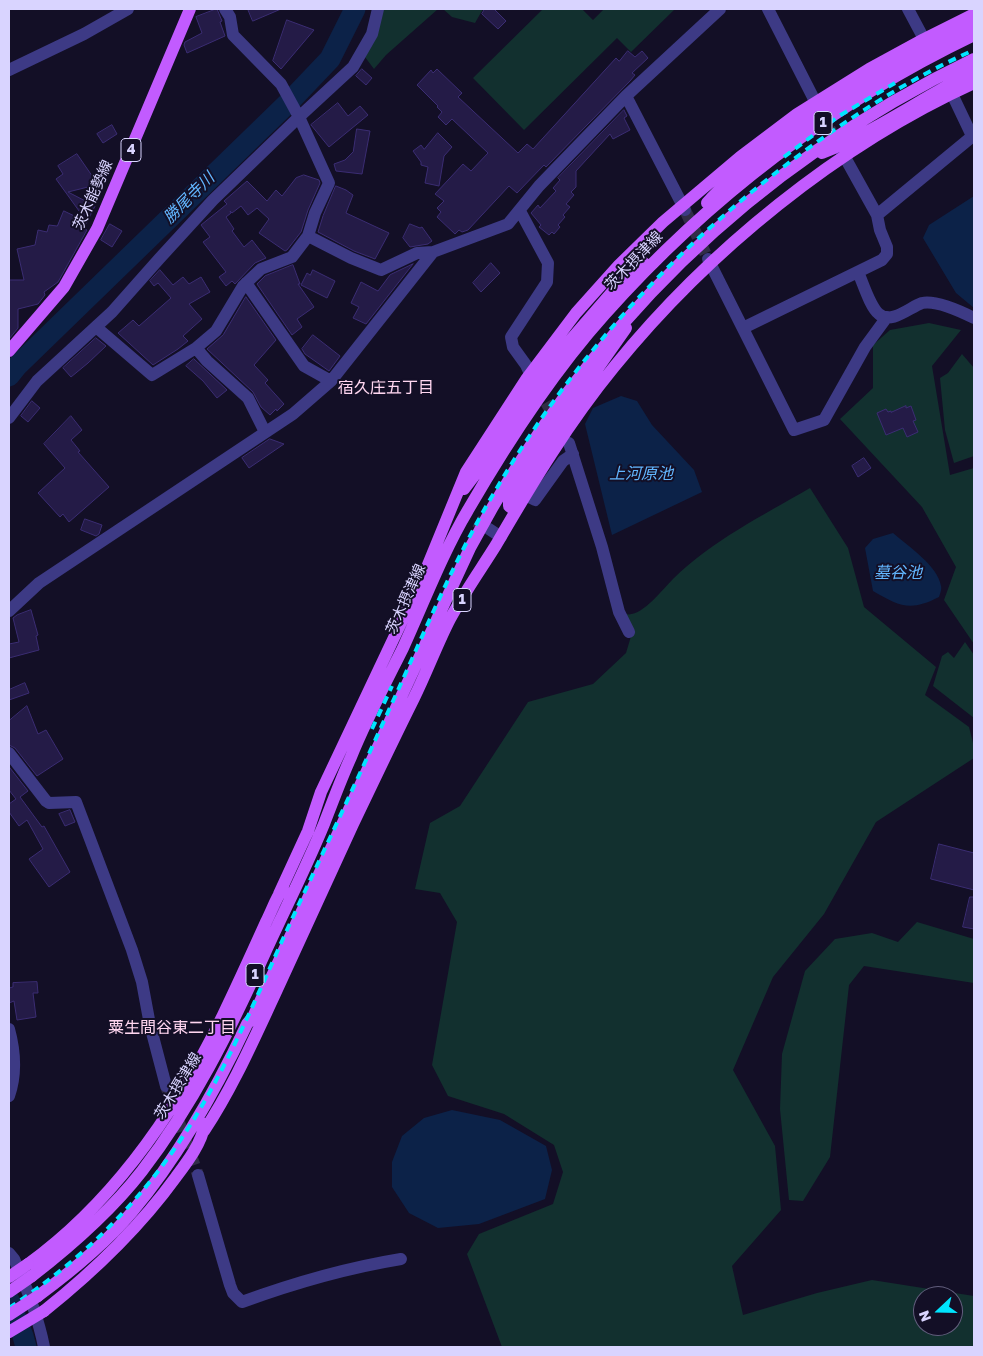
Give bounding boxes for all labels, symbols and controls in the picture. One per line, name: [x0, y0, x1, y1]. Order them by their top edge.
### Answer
road number: 1: [814, 112, 832, 134]
road number: 4: [121, 138, 141, 162]
street label: 茨木能勢線: [70, 157, 116, 233]
water label: 勝尾寺川: [160, 169, 218, 227]
street label: 茨木摂津線: [601, 228, 667, 294]
district label: 宿久庄五丁目: [338, 378, 434, 398]
water label: 上河原池: [609, 464, 673, 484]
street label: 茨木摂津線: [383, 561, 429, 637]
water label: 墓谷池: [874, 563, 922, 583]
road number: 1: [453, 588, 471, 612]
road number: 1: [246, 964, 264, 986]
district label: 粟生間谷東二丁目: [108, 1018, 236, 1038]
street label: 茨木摂津線: [151, 1049, 205, 1123]
north arrow: [913, 1286, 963, 1336]
text: N: [915, 1308, 934, 1324]

